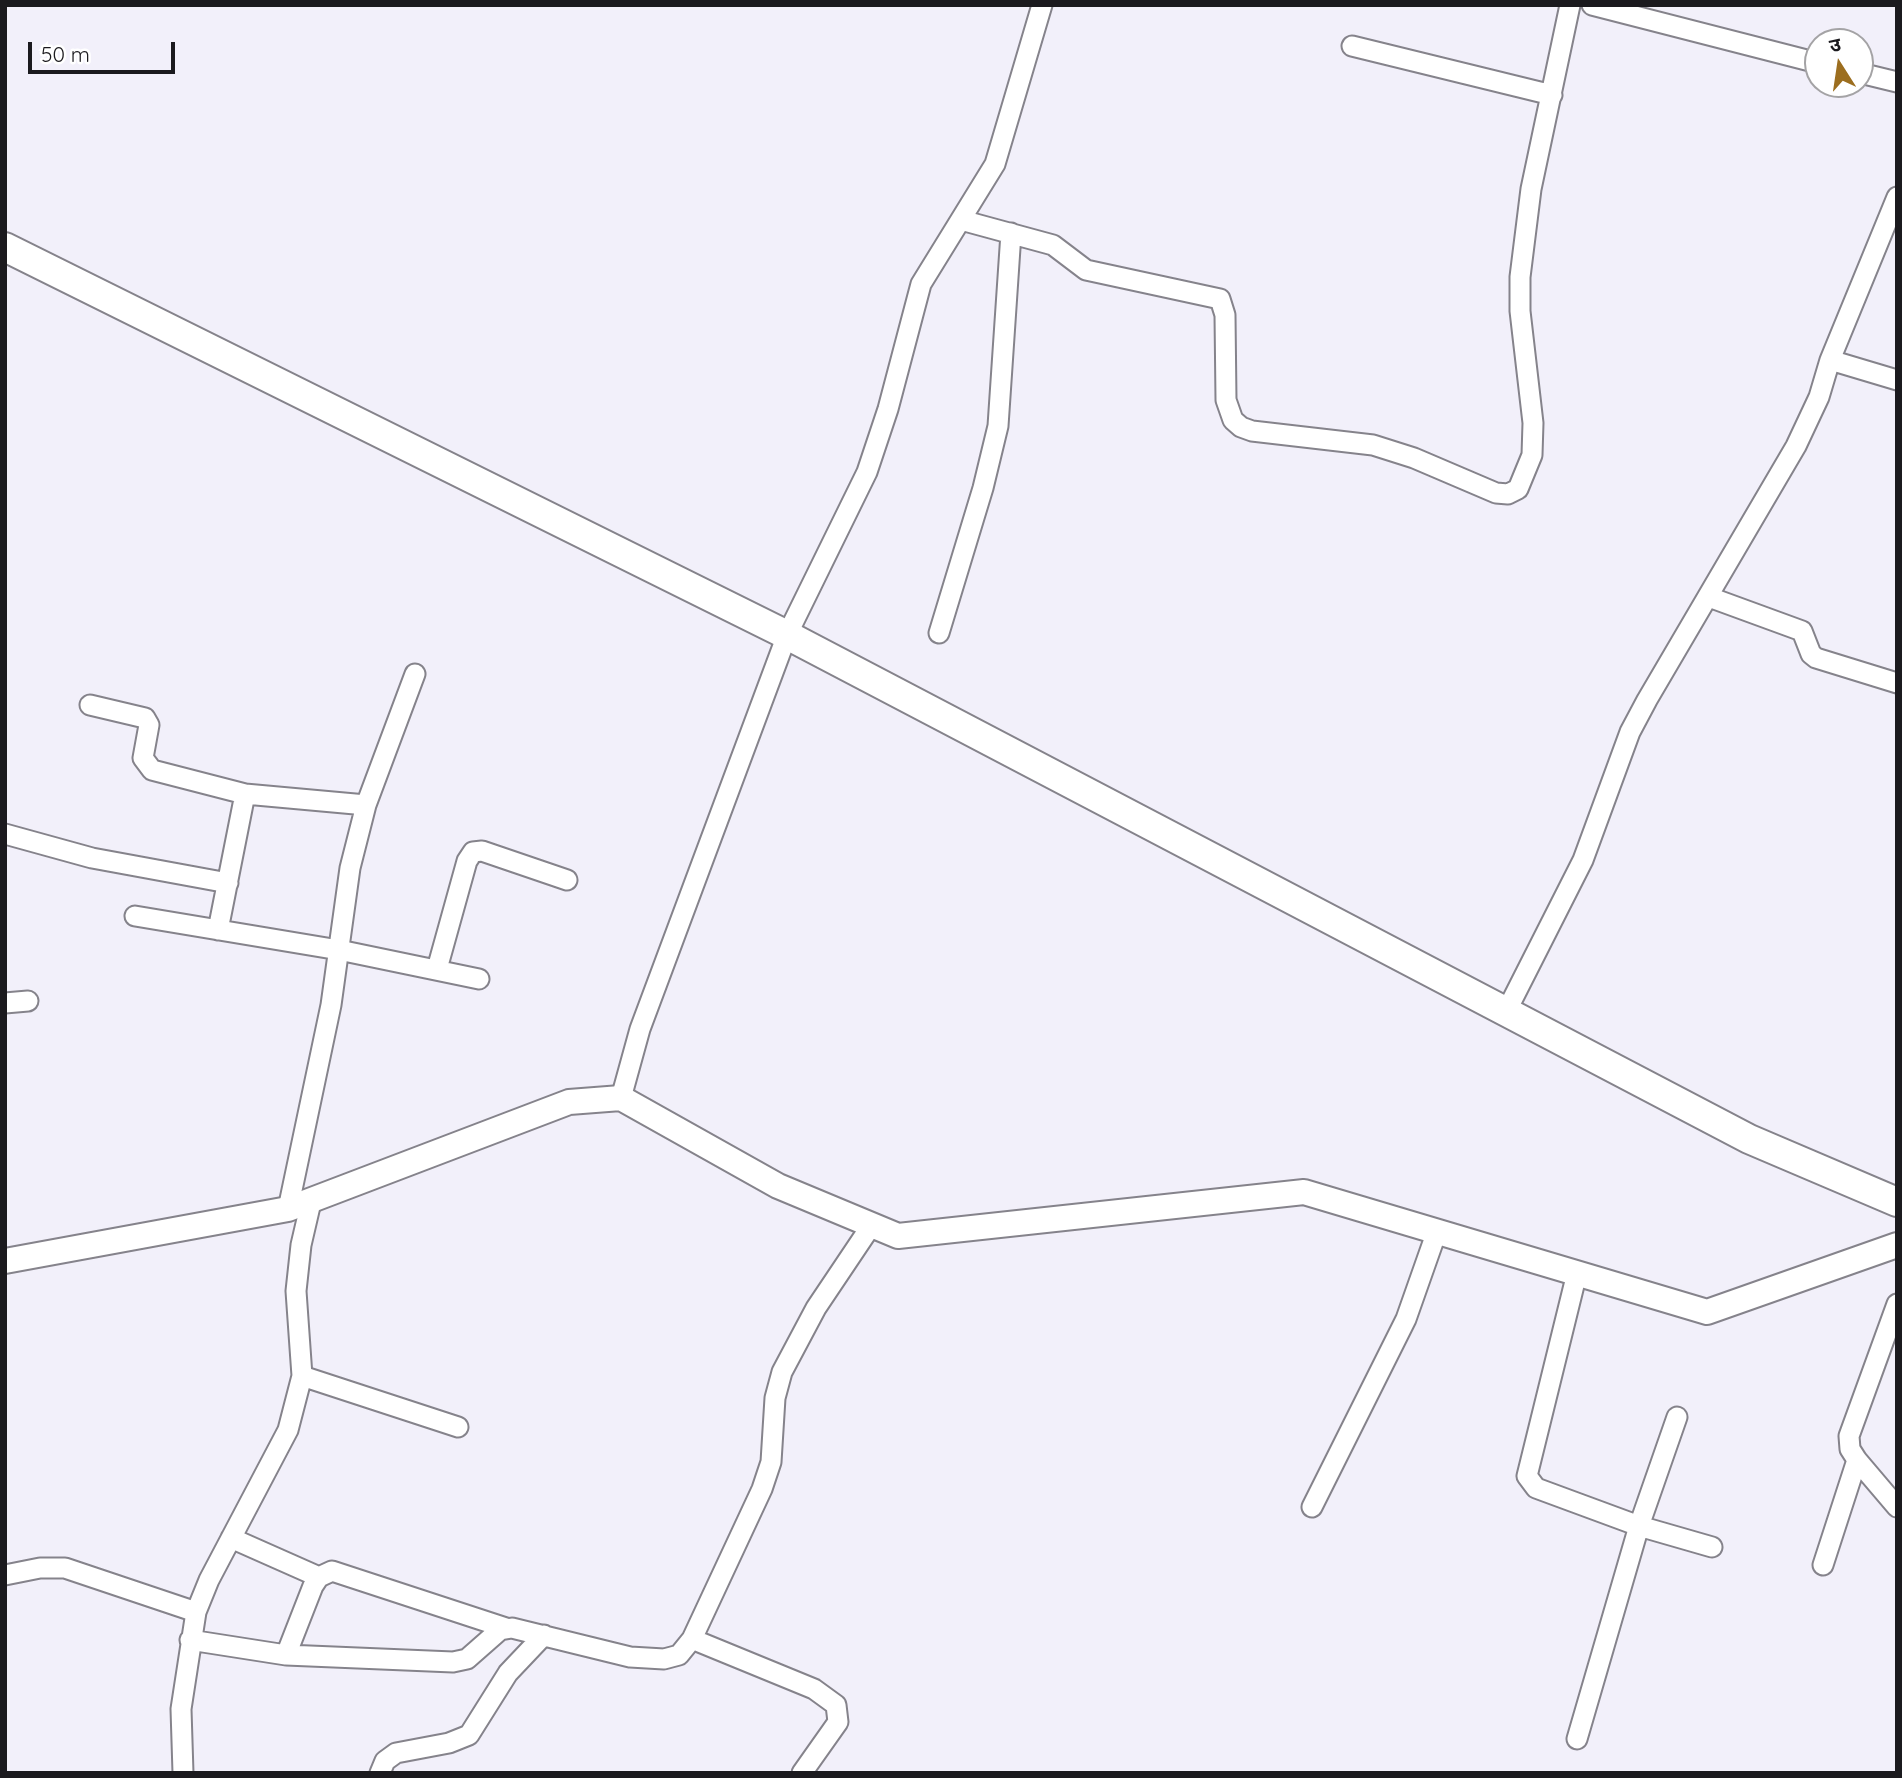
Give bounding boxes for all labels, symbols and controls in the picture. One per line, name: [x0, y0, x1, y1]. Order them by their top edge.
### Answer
scale bar: [32, 28, 178, 72]
north arrow: [1804, 28, 1874, 98]
text: उ: [1827, 32, 1843, 57]
text: 50 m: [41, 41, 90, 67]

